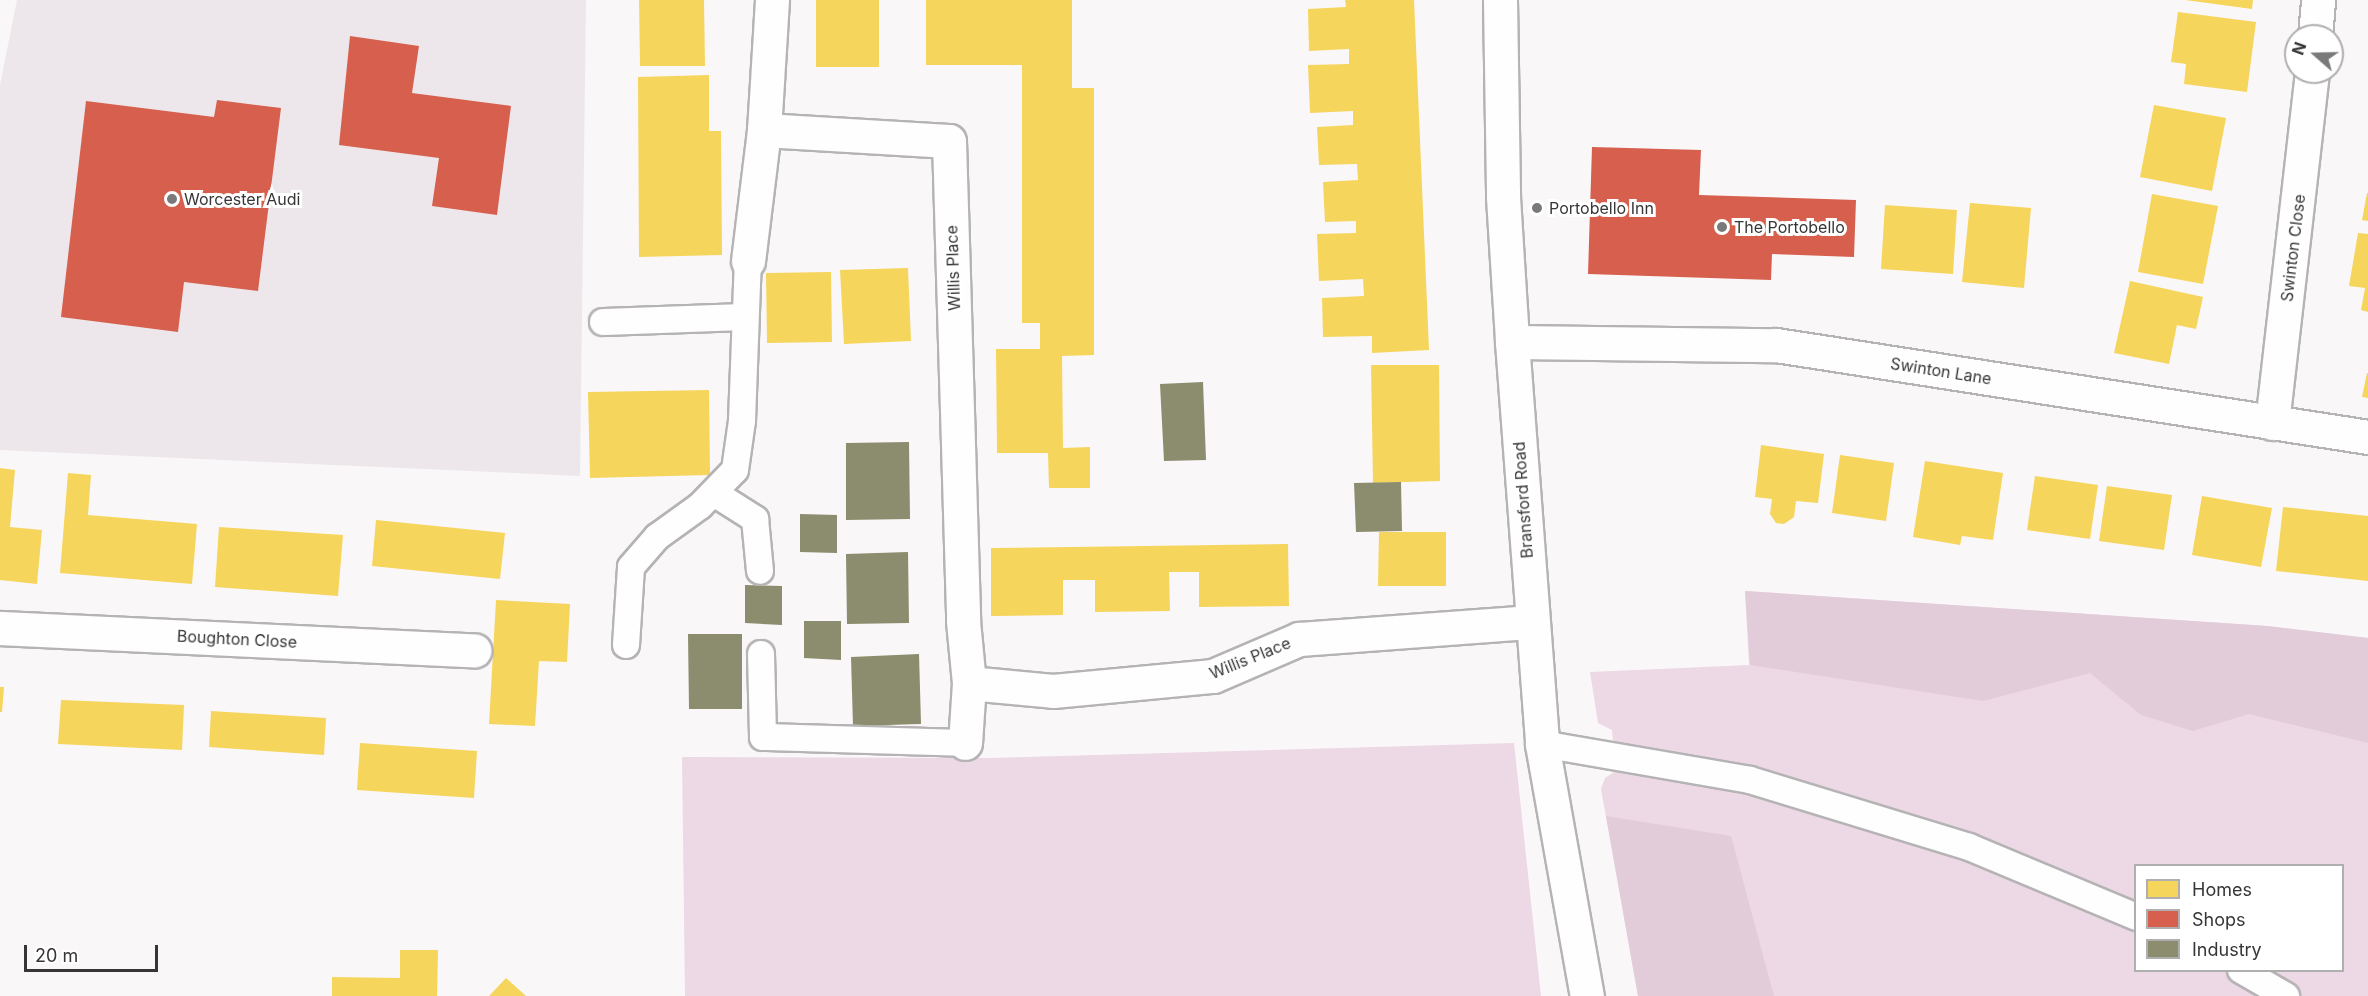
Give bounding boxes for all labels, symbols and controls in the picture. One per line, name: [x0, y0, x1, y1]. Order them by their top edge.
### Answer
north arrow: [2284, 24, 2344, 84]
text: N: [2287, 39, 2310, 58]
place label: Worcester Audi: [184, 189, 300, 209]
marker: Worcester Audi: [165, 192, 179, 206]
street label: Swinton Close: [2277, 193, 2309, 303]
place label: Portobello Inn: [1549, 198, 1654, 218]
marker: Portobello Inn: [1530, 201, 1544, 215]
place label: The Portobello: [1734, 217, 1845, 237]
marker: The Portobello: [1715, 220, 1729, 234]
street label: Willis Place: [942, 225, 964, 311]
street label: Swinton Lane: [1889, 354, 1993, 388]
street label: Bransford Road: [1509, 441, 1537, 559]
street label: Boughton Close: [176, 626, 298, 652]
street label: Willis Place: [1207, 633, 1293, 683]
legend: [2134, 864, 2344, 972]
text: Homes: [2192, 879, 2252, 900]
text: Shops: [2192, 909, 2246, 930]
scale bar: [27, 933, 160, 971]
text: Industry: [2192, 939, 2262, 960]
text: 20 m: [35, 945, 78, 966]

